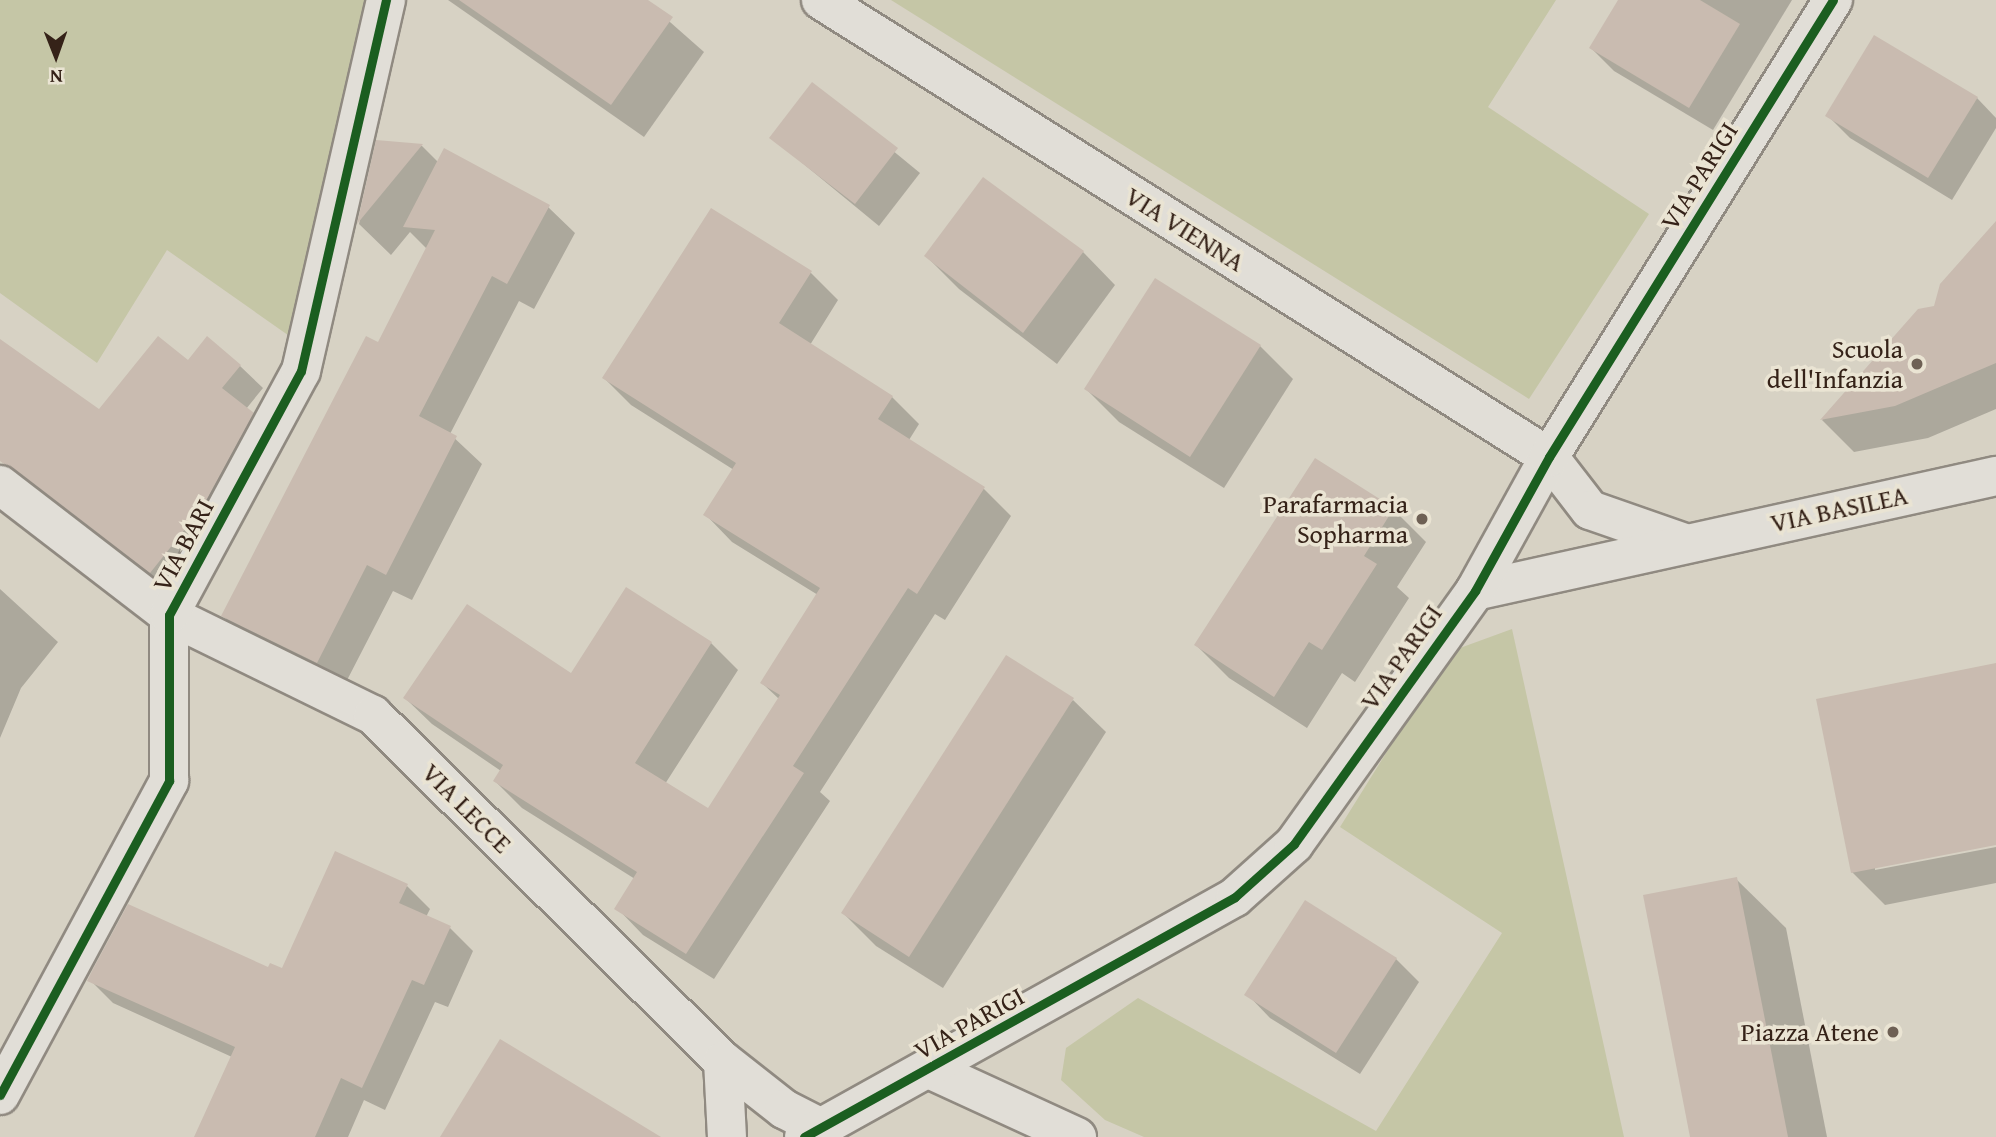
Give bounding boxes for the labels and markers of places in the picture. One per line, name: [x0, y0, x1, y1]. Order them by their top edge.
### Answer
place label: Scuola dell'Infanzia: [1767, 333, 1903, 394]
marker: Scuola dell'Infanzia: [1909, 356, 1925, 372]
place label: Parafarmacia Sopharma: [1263, 488, 1408, 550]
marker: Parafarmacia Sopharma: [1414, 511, 1430, 527]
place label: Piazza Atene: [1741, 1016, 1879, 1048]
marker: Piazza Atene: [1885, 1024, 1901, 1040]

